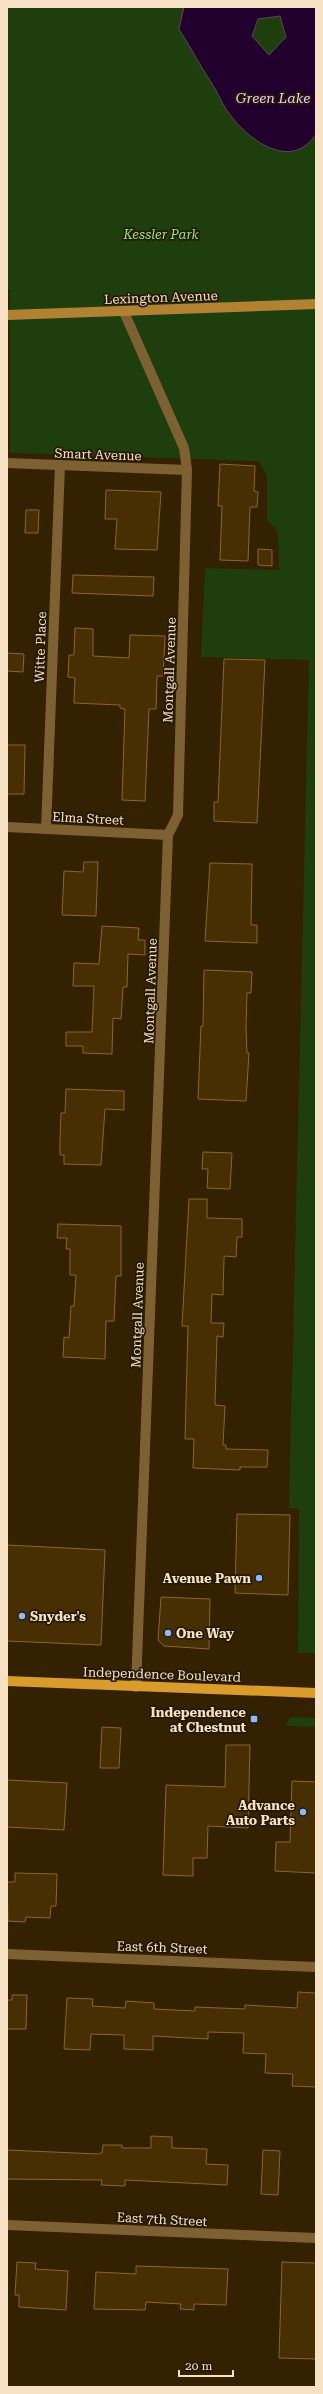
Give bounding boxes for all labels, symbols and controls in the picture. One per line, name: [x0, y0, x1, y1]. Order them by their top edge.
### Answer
water label: Green Lake: [236, 90, 310, 106]
park label: Kessler Park: [122, 227, 200, 242]
street label: Lexington Avenue: [104, 288, 218, 307]
street label: Smart Avenue: [54, 445, 142, 464]
street label: Witte Place: [32, 611, 49, 683]
street label: Montgall Avenue: [160, 617, 179, 723]
street label: Elma Street: [52, 809, 124, 828]
street label: Montgall Avenue: [141, 938, 160, 1044]
street label: Montgall Avenue: [128, 1262, 147, 1368]
place label: Avenue Pawn: [163, 1571, 251, 1586]
marker: Avenue Pawn: [254, 1573, 264, 1583]
place label: Snyder's: [30, 1609, 86, 1624]
marker: Snyder's: [17, 1611, 27, 1621]
place label: One Way: [176, 1626, 234, 1641]
marker: One Way: [163, 1628, 173, 1638]
street label: Independence Boulevard: [83, 1664, 242, 1685]
place label: Independence at Chestnut: [151, 1705, 247, 1735]
marker: Independence at Chestnut: [249, 1714, 259, 1724]
place label: Advance Auto Parts: [226, 1798, 295, 1828]
marker: Advance Auto Parts: [298, 1807, 308, 1817]
street label: East 6th Street: [116, 1938, 208, 1957]
street label: East 7th Street: [116, 2210, 208, 2229]
scale bar: [179, 2352, 233, 2378]
text: 20 m: [185, 2359, 212, 2373]

